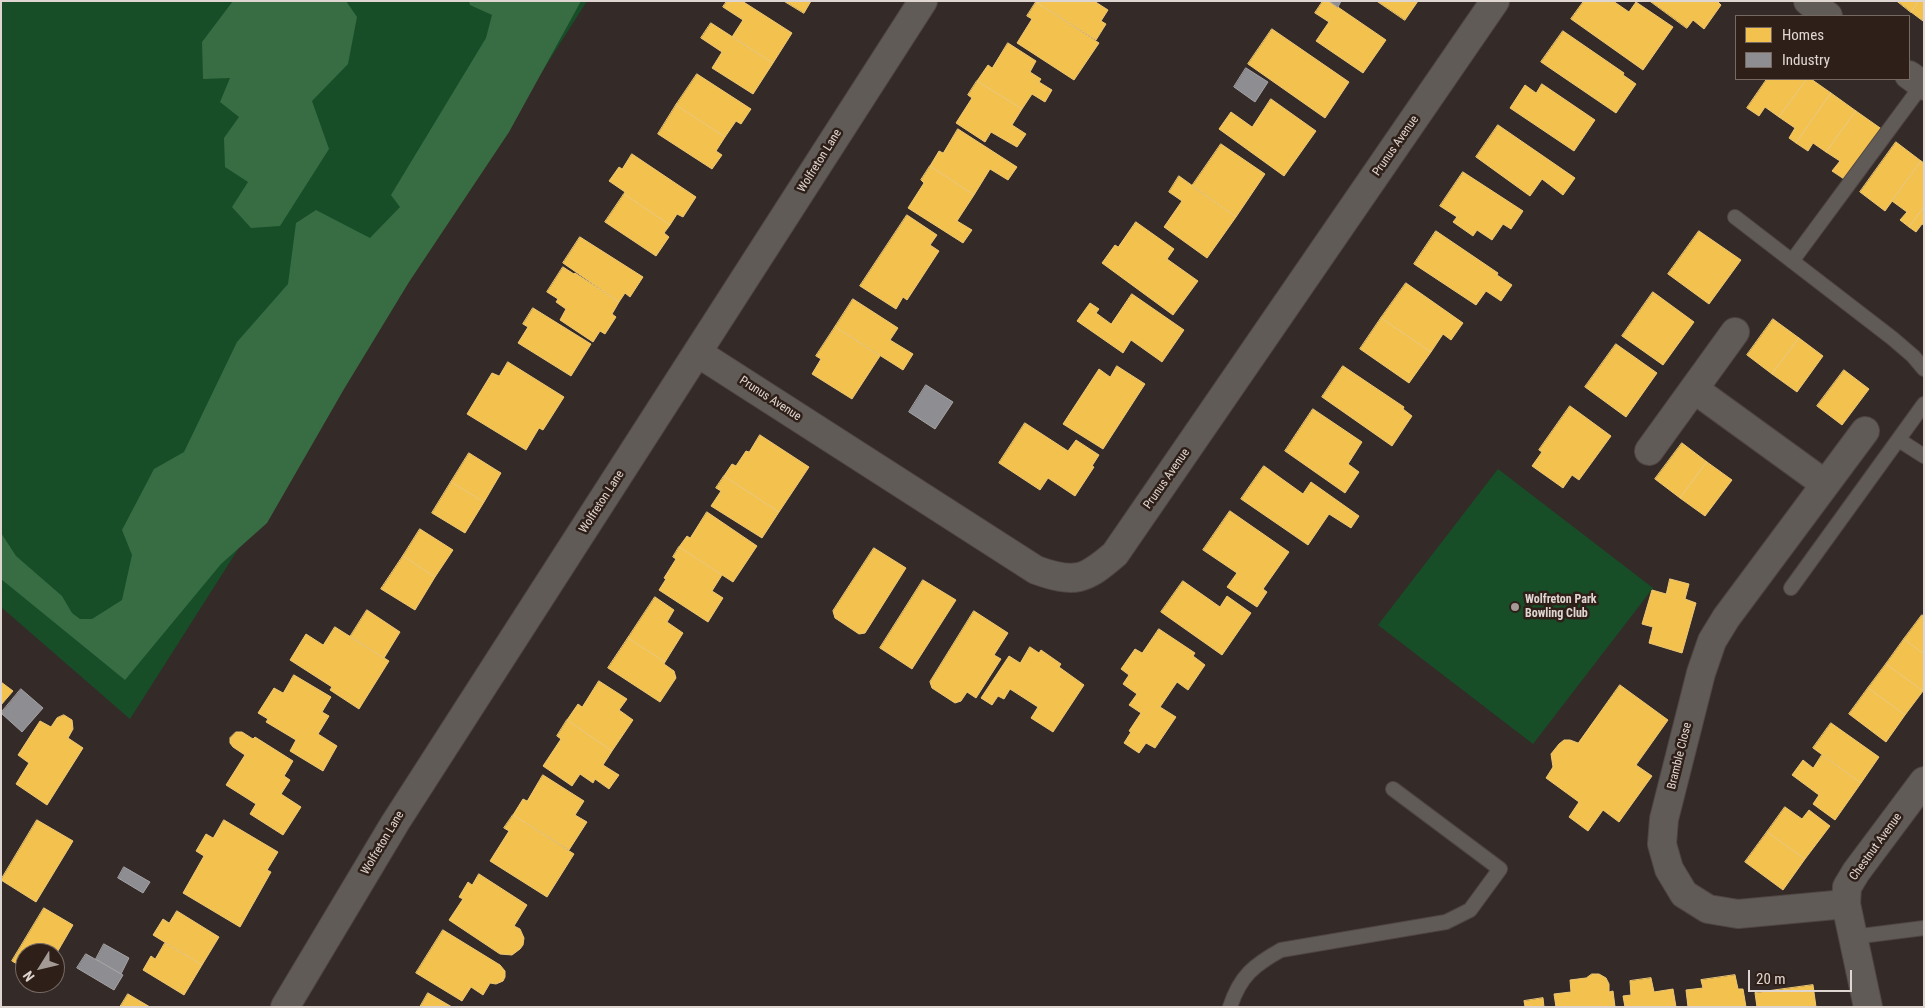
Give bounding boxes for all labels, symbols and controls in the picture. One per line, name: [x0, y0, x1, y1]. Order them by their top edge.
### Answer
legend: [1735, 15, 1910, 80]
text: Homes: [1782, 26, 1824, 44]
text: Industry: [1782, 51, 1830, 69]
street label: Prunus Avenue: [1370, 113, 1422, 179]
street label: Wolfreton Lane: [795, 127, 845, 195]
street label: Prunus Avenue: [737, 374, 803, 424]
street label: Prunus Avenue: [1141, 446, 1193, 512]
street label: Wolfreton Lane: [576, 468, 628, 536]
place label: Wolfreton Park Bowling Club: [1525, 593, 1597, 621]
marker: Wolfreton Park Bowling Club: [1509, 601, 1521, 613]
street label: Bramble Close: [1665, 721, 1695, 791]
street label: Wolfreton Lane: [358, 809, 408, 877]
street label: Chestnut Avenue: [1847, 811, 1905, 883]
north arrow: [15, 943, 65, 993]
scale bar: [1750, 960, 1854, 992]
text: N: [20, 968, 38, 984]
text: 20 m: [1756, 970, 1786, 988]

